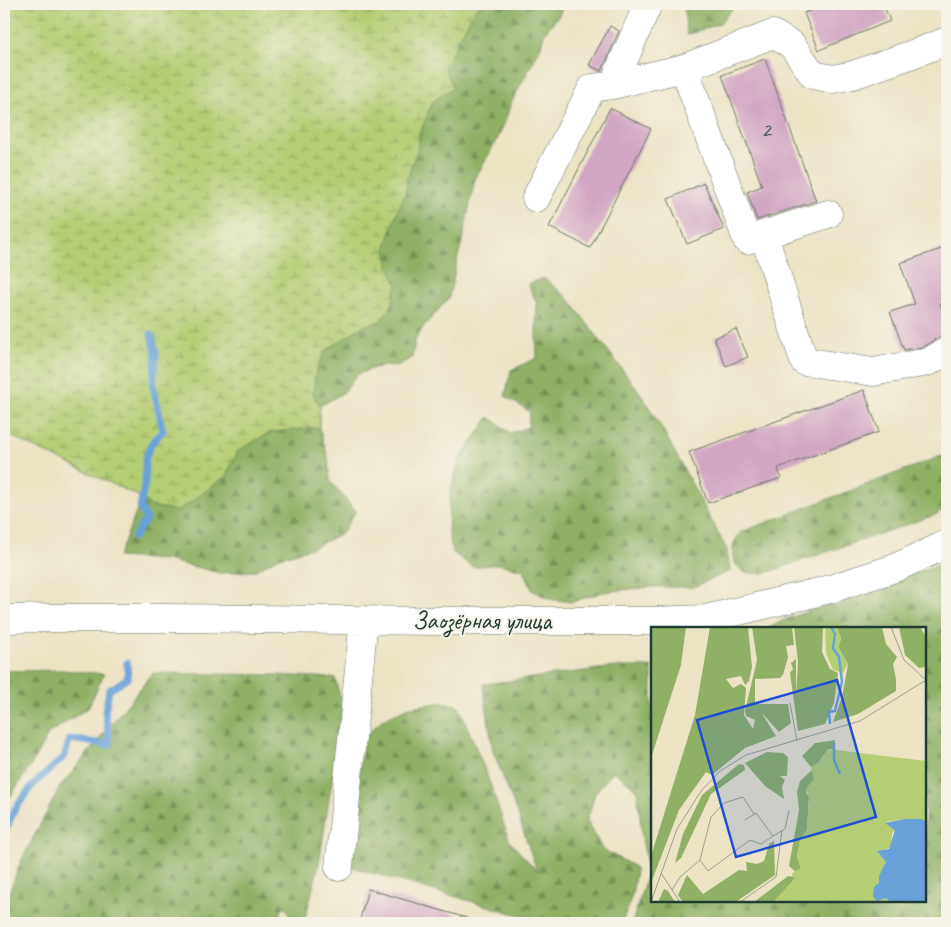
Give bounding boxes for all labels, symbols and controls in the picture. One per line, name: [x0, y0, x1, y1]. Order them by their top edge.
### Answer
house number: 2: [761, 116, 773, 144]
street label: Заозёрная улица: [413, 605, 553, 638]
inset map: [651, 627, 926, 902]

